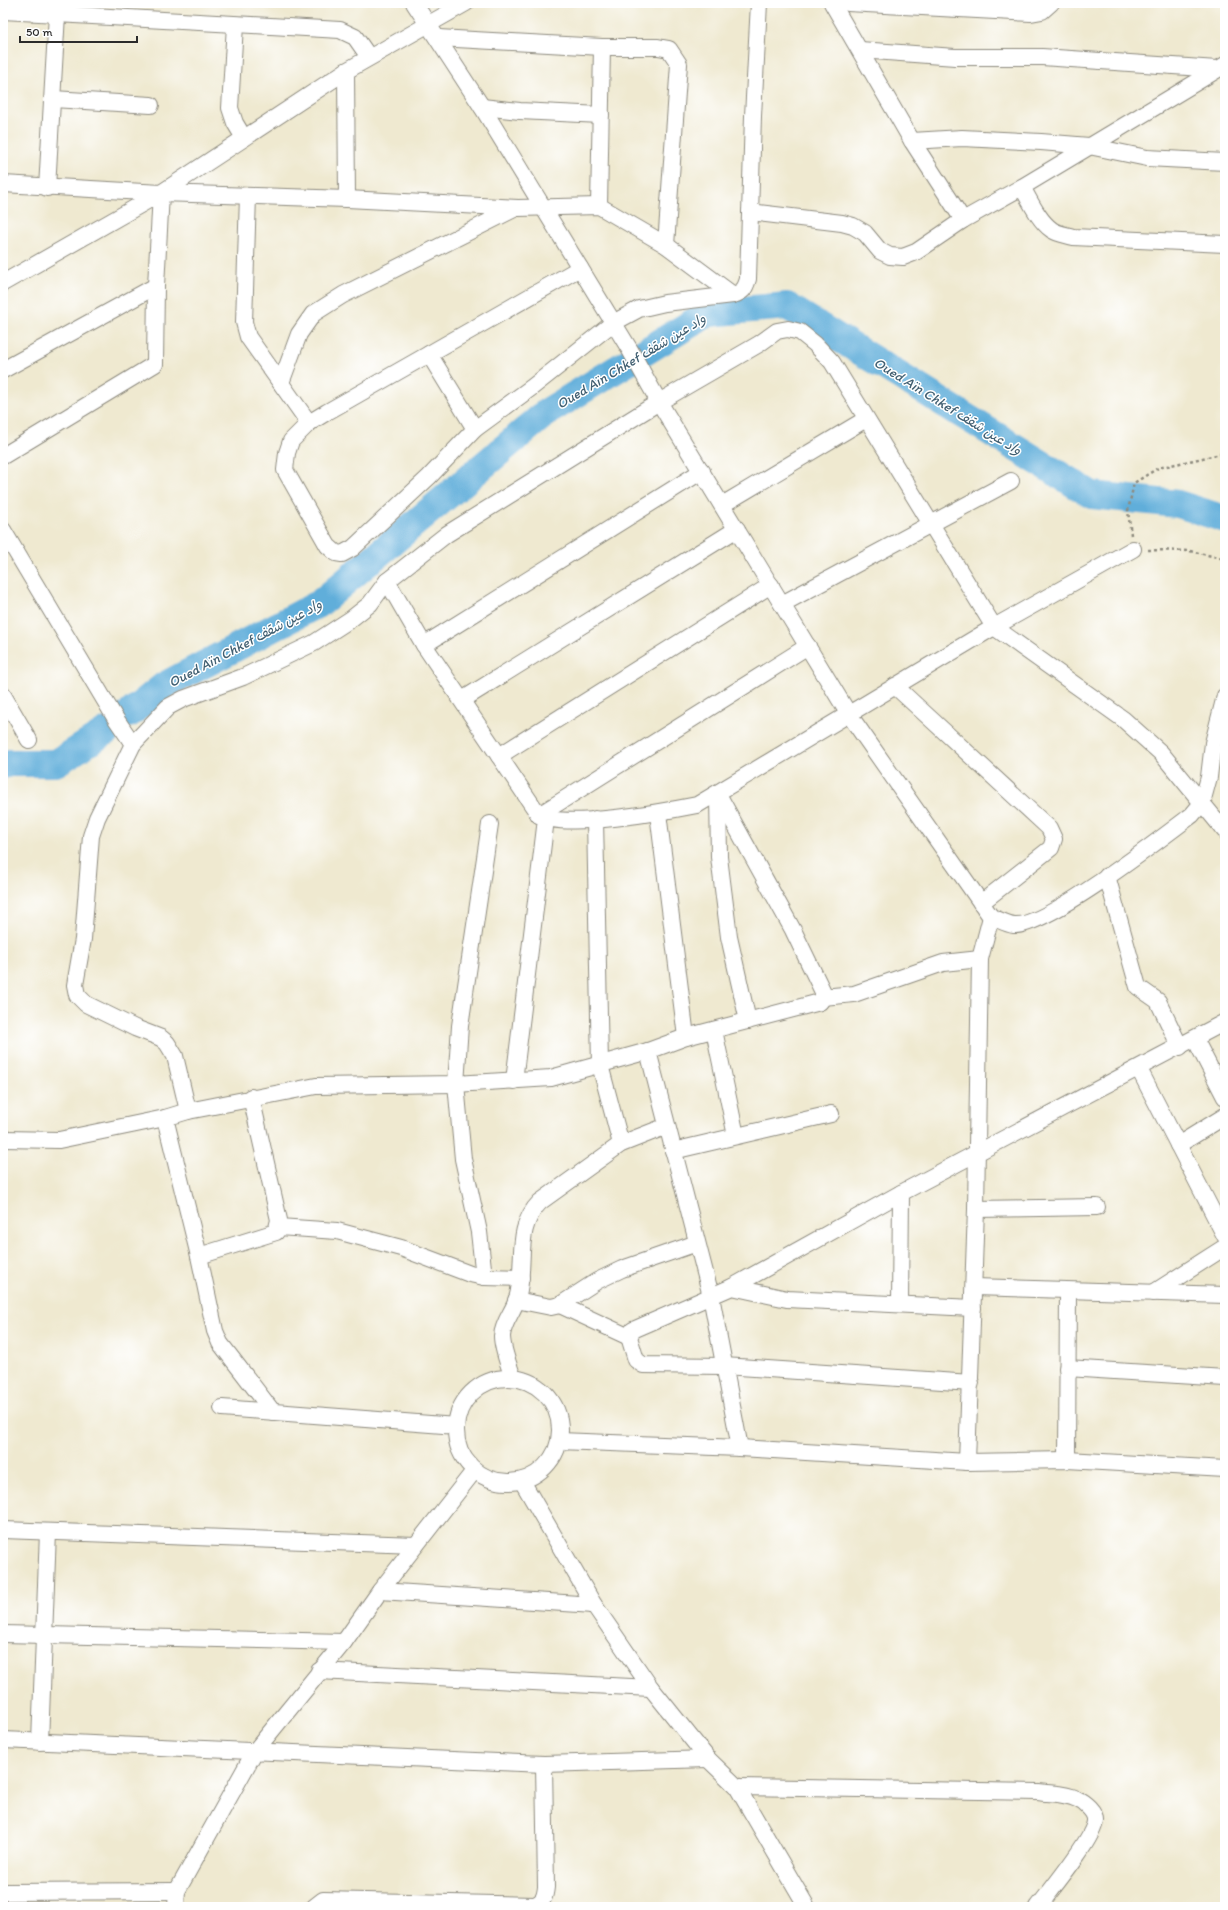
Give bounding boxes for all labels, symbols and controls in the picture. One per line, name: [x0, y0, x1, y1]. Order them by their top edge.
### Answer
scale bar: [20, 18, 137, 44]
text: 50 m: [26, 25, 52, 39]
water label: Oued Aïn Chkef واد عين شقف: [554, 310, 709, 413]
water label: Oued Aïn Chkef واد عين شقف: [871, 354, 1025, 459]
water label: Oued Aïn Chkef واد عين شقف: [166, 596, 325, 691]

